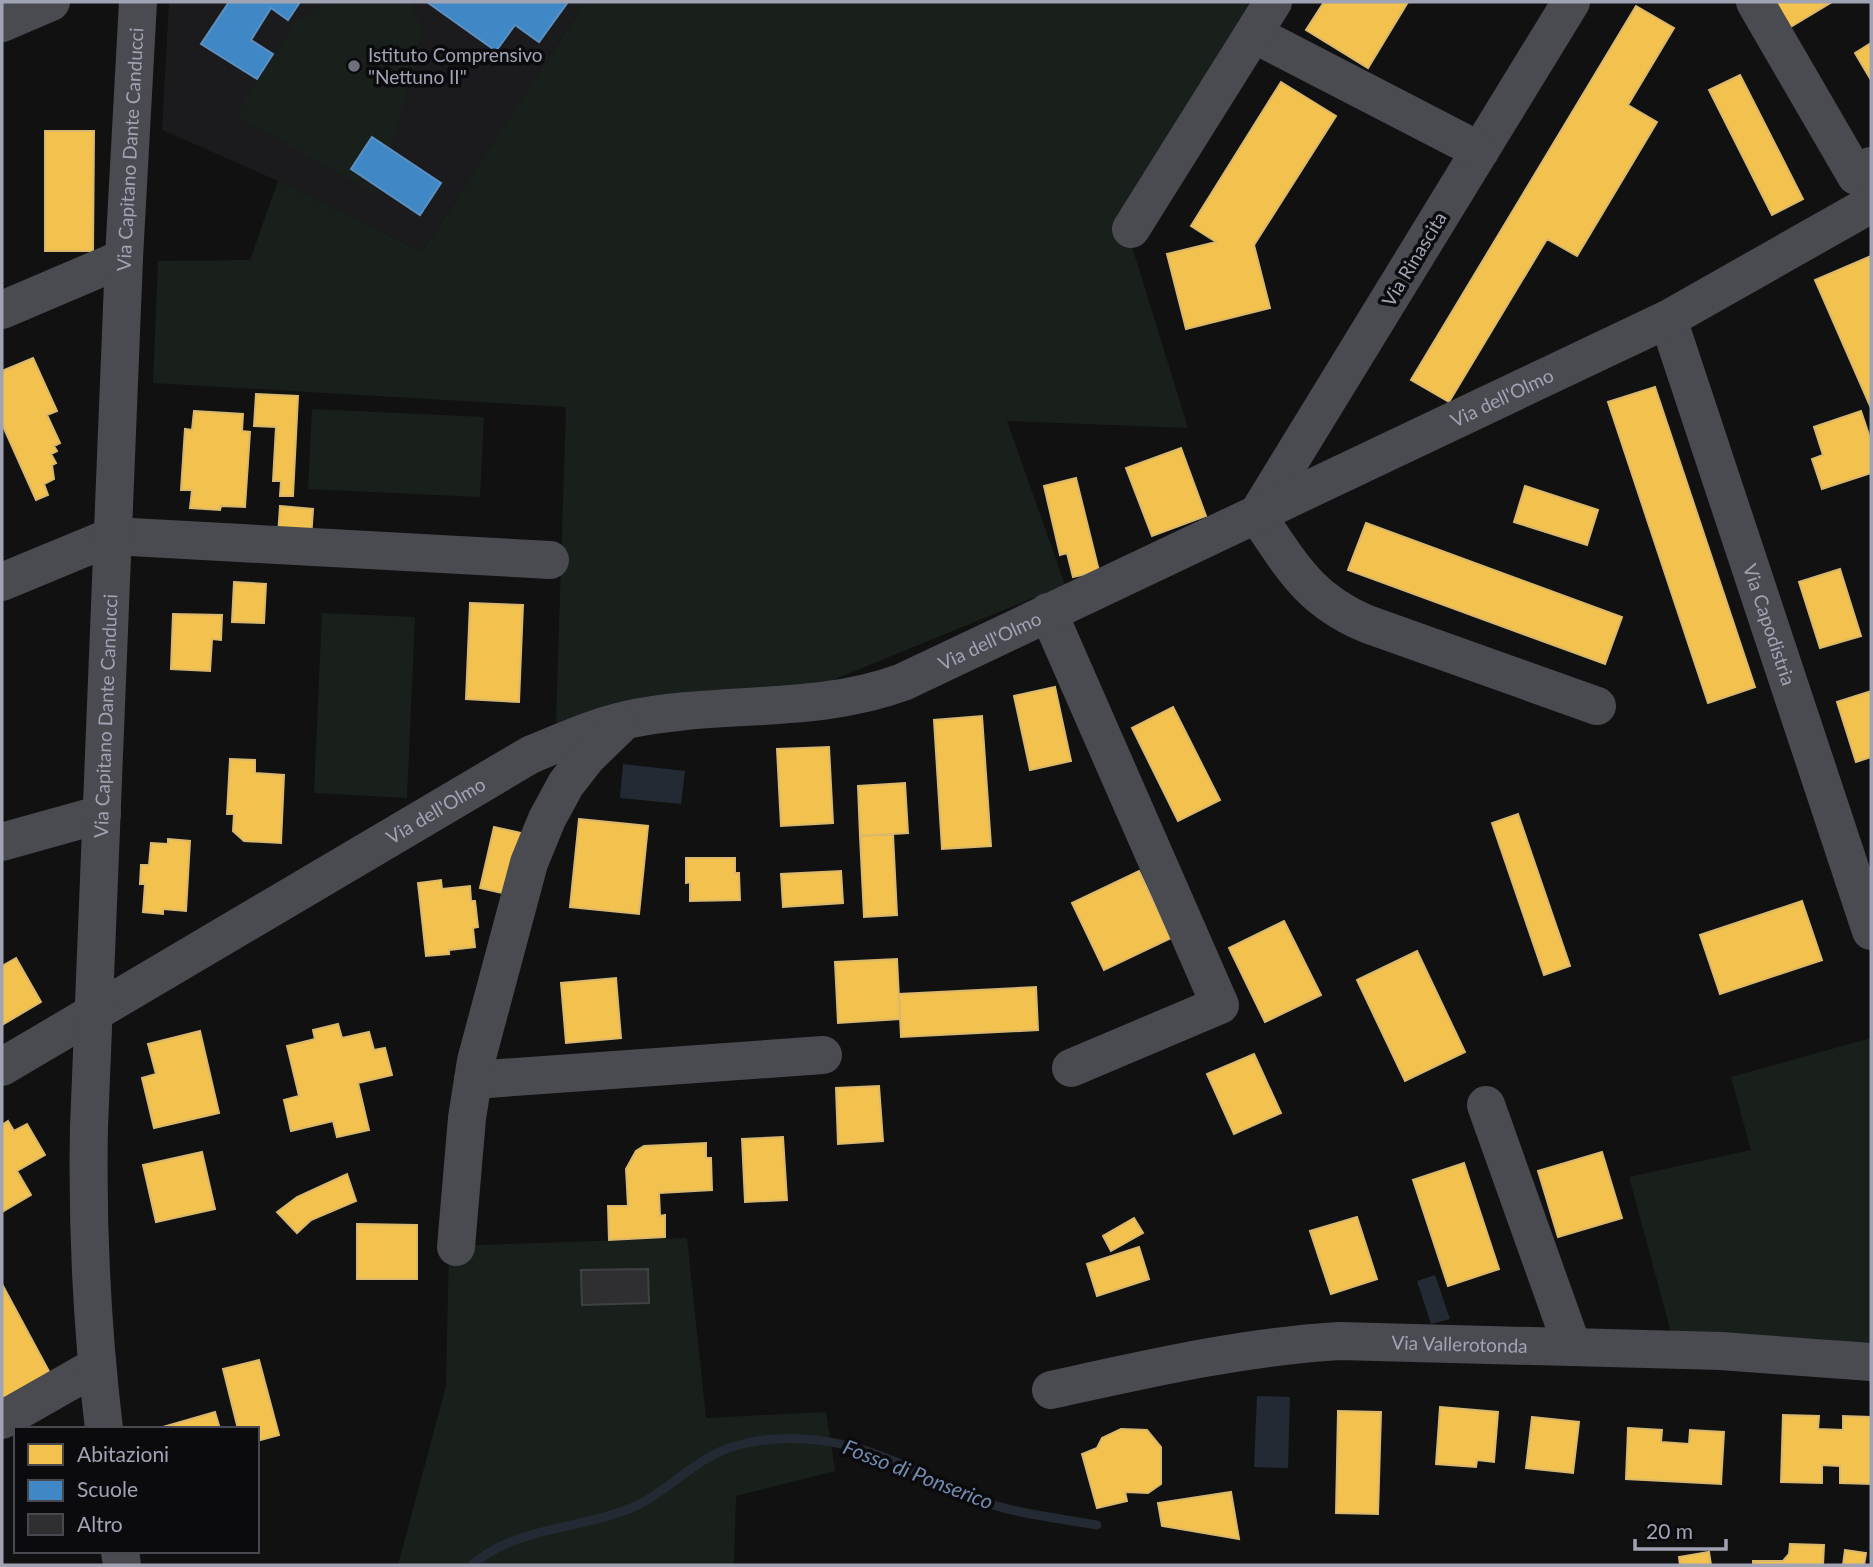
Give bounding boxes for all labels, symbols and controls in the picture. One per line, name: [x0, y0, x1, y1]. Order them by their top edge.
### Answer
street label: Via Capitano Dante Canducci: [111, 27, 148, 272]
place label: Istituto Comprensivo "Nettuno II": [368, 43, 543, 88]
marker: Istituto Comprensivo "Nettuno II": [346, 58, 362, 74]
street label: Via Rinascita: [1376, 207, 1451, 310]
street label: Via dell'Olmo: [1447, 363, 1557, 432]
street label: Via Capodistria: [1739, 561, 1801, 688]
street label: Via Capitano Dante Canducci: [89, 594, 121, 838]
street label: Via dell'Olmo: [934, 606, 1045, 675]
street label: Via dell'Olmo: [382, 772, 489, 848]
street label: Via Vallerotonda: [1391, 1330, 1528, 1357]
legend: [14, 1427, 259, 1553]
water label: Fosso di Ponserico: [840, 1434, 997, 1514]
text: Abitazioni: [77, 1441, 169, 1466]
text: Scuole: [77, 1476, 138, 1501]
scale bar: [1635, 1508, 1726, 1552]
text: Altro: [77, 1511, 123, 1536]
text: 20 m: [1646, 1518, 1693, 1543]

